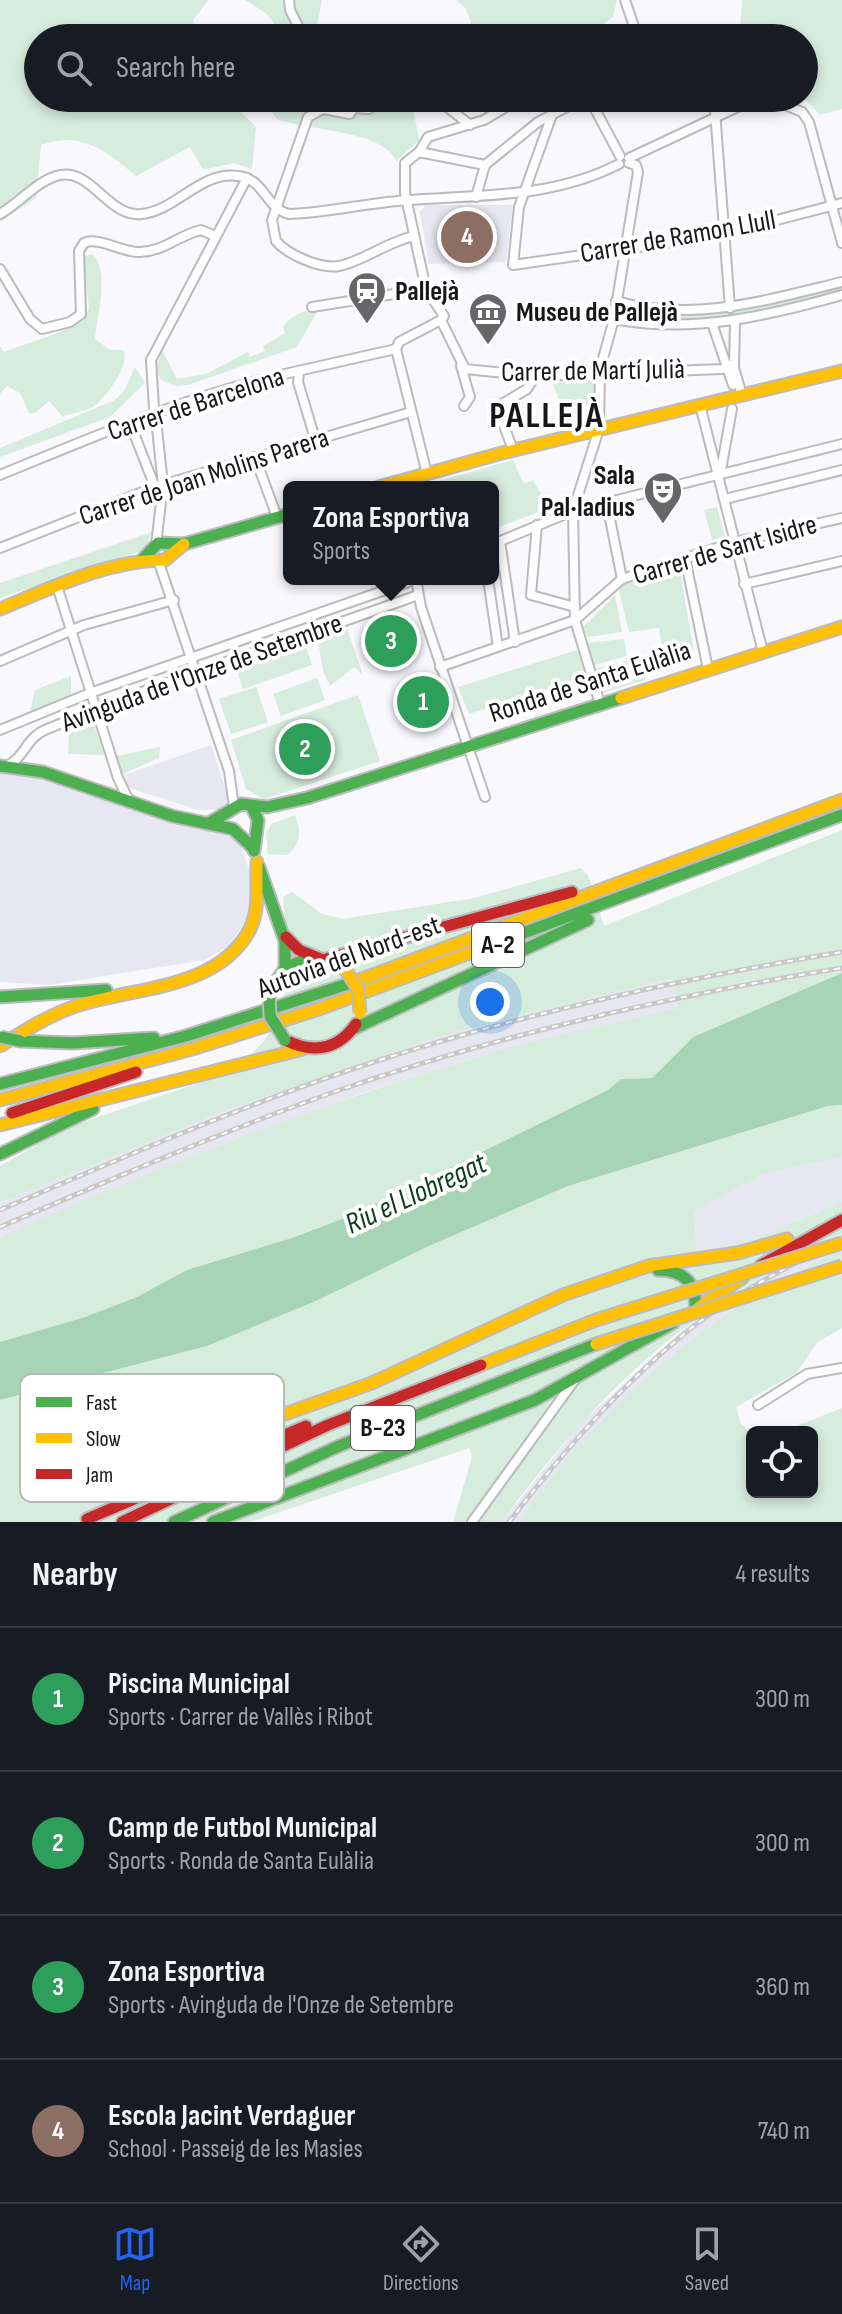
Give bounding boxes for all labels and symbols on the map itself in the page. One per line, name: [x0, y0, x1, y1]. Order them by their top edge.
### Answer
street label: Carrer de Ramon Llull: [578, 204, 778, 270]
pin: 4: [441, 207, 493, 267]
station icon: Pallejà: [346, 270, 388, 325]
place label: Pallejà: [395, 275, 459, 308]
museum icon: Museu de Pallejà: [467, 291, 509, 346]
place label: Museu de Pallejà: [516, 296, 678, 329]
street label: Carrer de Martí Julià: [501, 353, 685, 389]
street label: Carrer de Barcelona: [104, 360, 288, 448]
district label: PALLEJÀ: [489, 395, 605, 438]
street label: Carrer de Joan Molins Parera: [75, 421, 333, 533]
place label: Sala Pal·ladius: [541, 459, 635, 524]
theatre icon: Sala Pal·ladius: [642, 470, 684, 525]
street label: Carrer de Sant Isidre: [629, 508, 821, 592]
street label: Avinguda de l'Onze de Setembre: [56, 607, 347, 739]
pin: 3: [365, 611, 417, 671]
street label: Ronda de Santa Eulàlia: [485, 634, 695, 730]
pin: 1: [397, 672, 449, 732]
pin: 2: [279, 719, 331, 779]
street label: Autovia del Nord-est: [252, 909, 445, 1006]
road number: A-2: [472, 923, 524, 967]
your location: [470, 982, 510, 1022]
water label: Riu el Llobregat: [340, 1145, 493, 1242]
legend: [20, 1374, 284, 1502]
text: Fast: [86, 1390, 117, 1417]
road number: B-23: [351, 1406, 415, 1450]
text: Slow: [86, 1426, 121, 1453]
text: Jam: [85, 1462, 113, 1489]

